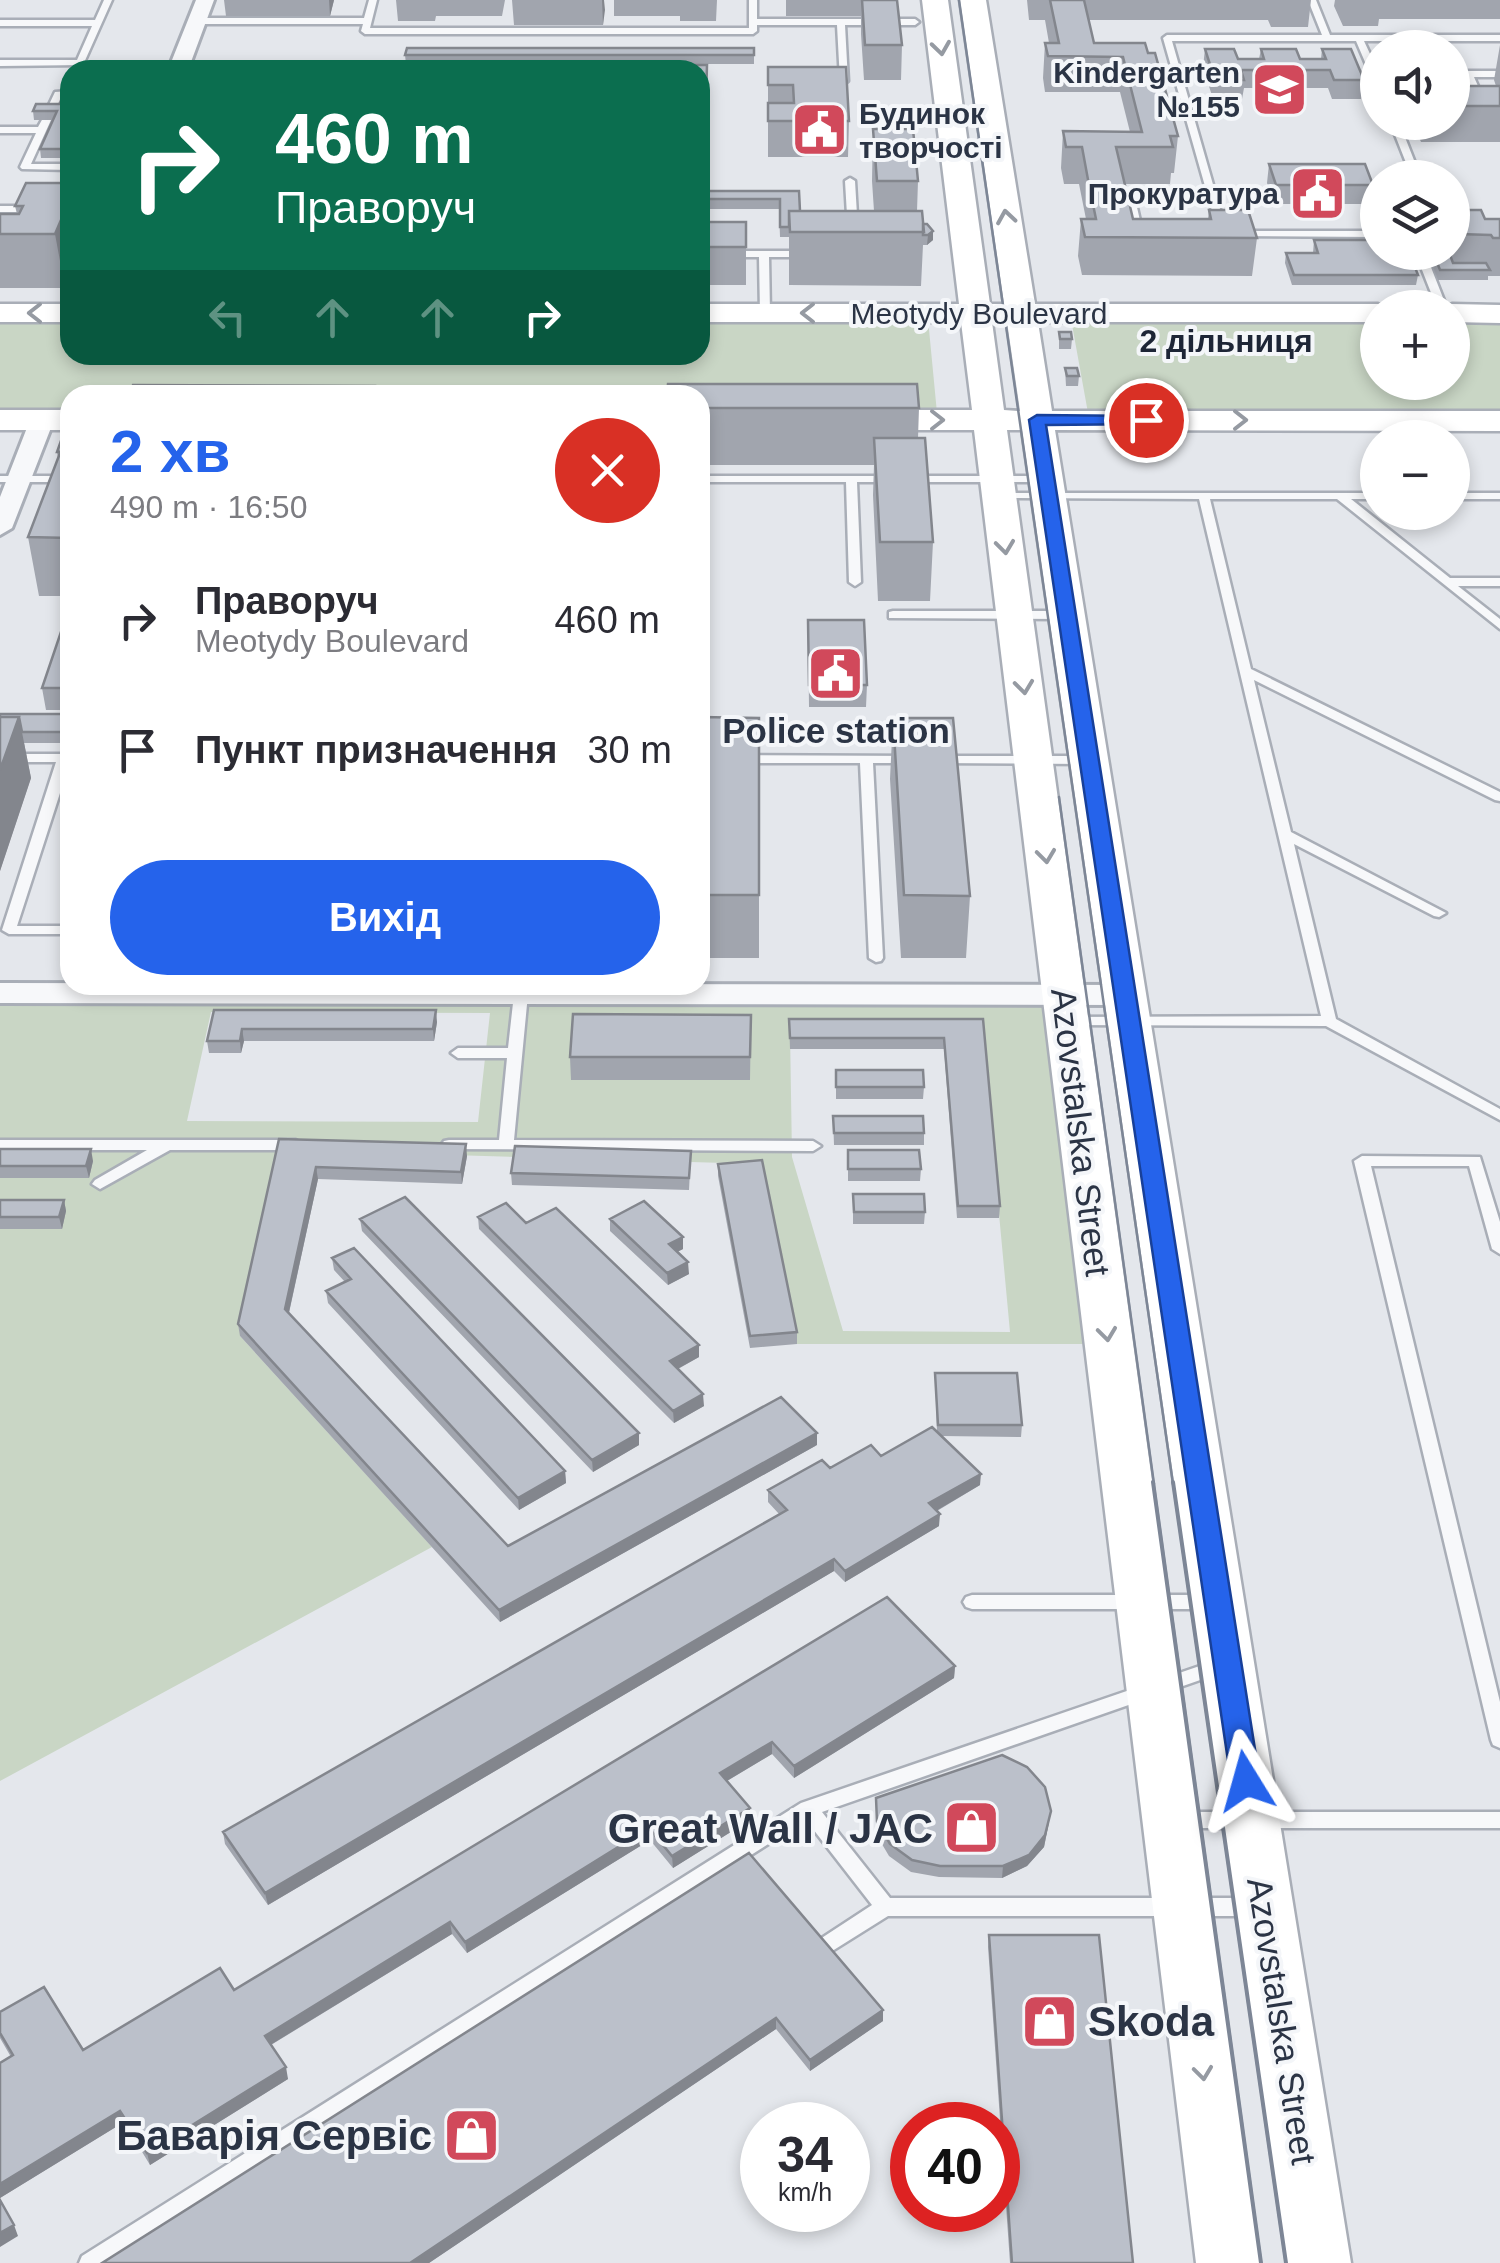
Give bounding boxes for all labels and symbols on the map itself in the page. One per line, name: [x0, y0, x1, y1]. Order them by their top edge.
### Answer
one-way arrow: [930, 40, 951, 56]
place label: Kindergarten №155: [1053, 56, 1240, 123]
school or university icon: Kindergarten №155: [1249, 59, 1309, 119]
place label: Будинок творчості: [859, 97, 1003, 164]
public building icon: Будинок творчості: [790, 100, 850, 160]
public building icon: Прокуратура: [1288, 163, 1348, 223]
place label: Прокуратура: [1088, 177, 1279, 210]
one-way arrow: [996, 209, 1017, 225]
street label: Meotydy Boulevard: [851, 297, 1107, 330]
one-way arrow: [27, 302, 42, 324]
one-way arrow: [799, 302, 814, 324]
district label: 2 дільниця: [1139, 323, 1313, 359]
pin: [1104, 378, 1189, 463]
one-way arrow: [930, 409, 946, 431]
one-way arrow: [1232, 409, 1248, 431]
one-way arrow: [994, 539, 1015, 555]
public building icon: Police station: [806, 644, 866, 704]
one-way arrow: [1012, 679, 1033, 696]
place label: Police station: [722, 711, 950, 750]
one-way arrow: [1034, 848, 1055, 865]
street label: Azovstalska Street: [1044, 986, 1118, 1278]
one-way arrow: [1096, 1326, 1117, 1343]
position arrow: [1194, 1729, 1298, 1833]
shop icon: Great Wall / JAC: [942, 1798, 1002, 1858]
place label: Great Wall / JAC: [608, 1805, 933, 1852]
street label: Azovstalska Street: [1240, 1875, 1324, 2167]
shop icon: Skoda: [1019, 1991, 1079, 2051]
place label: Skoda: [1088, 1998, 1215, 2045]
one-way arrow: [1192, 2065, 1213, 2081]
speed limit sign: 40: [890, 2102, 1020, 2232]
shop icon: Баварія Сервіс: [441, 2105, 501, 2165]
place label: Баварія Сервіс: [116, 2112, 432, 2159]

